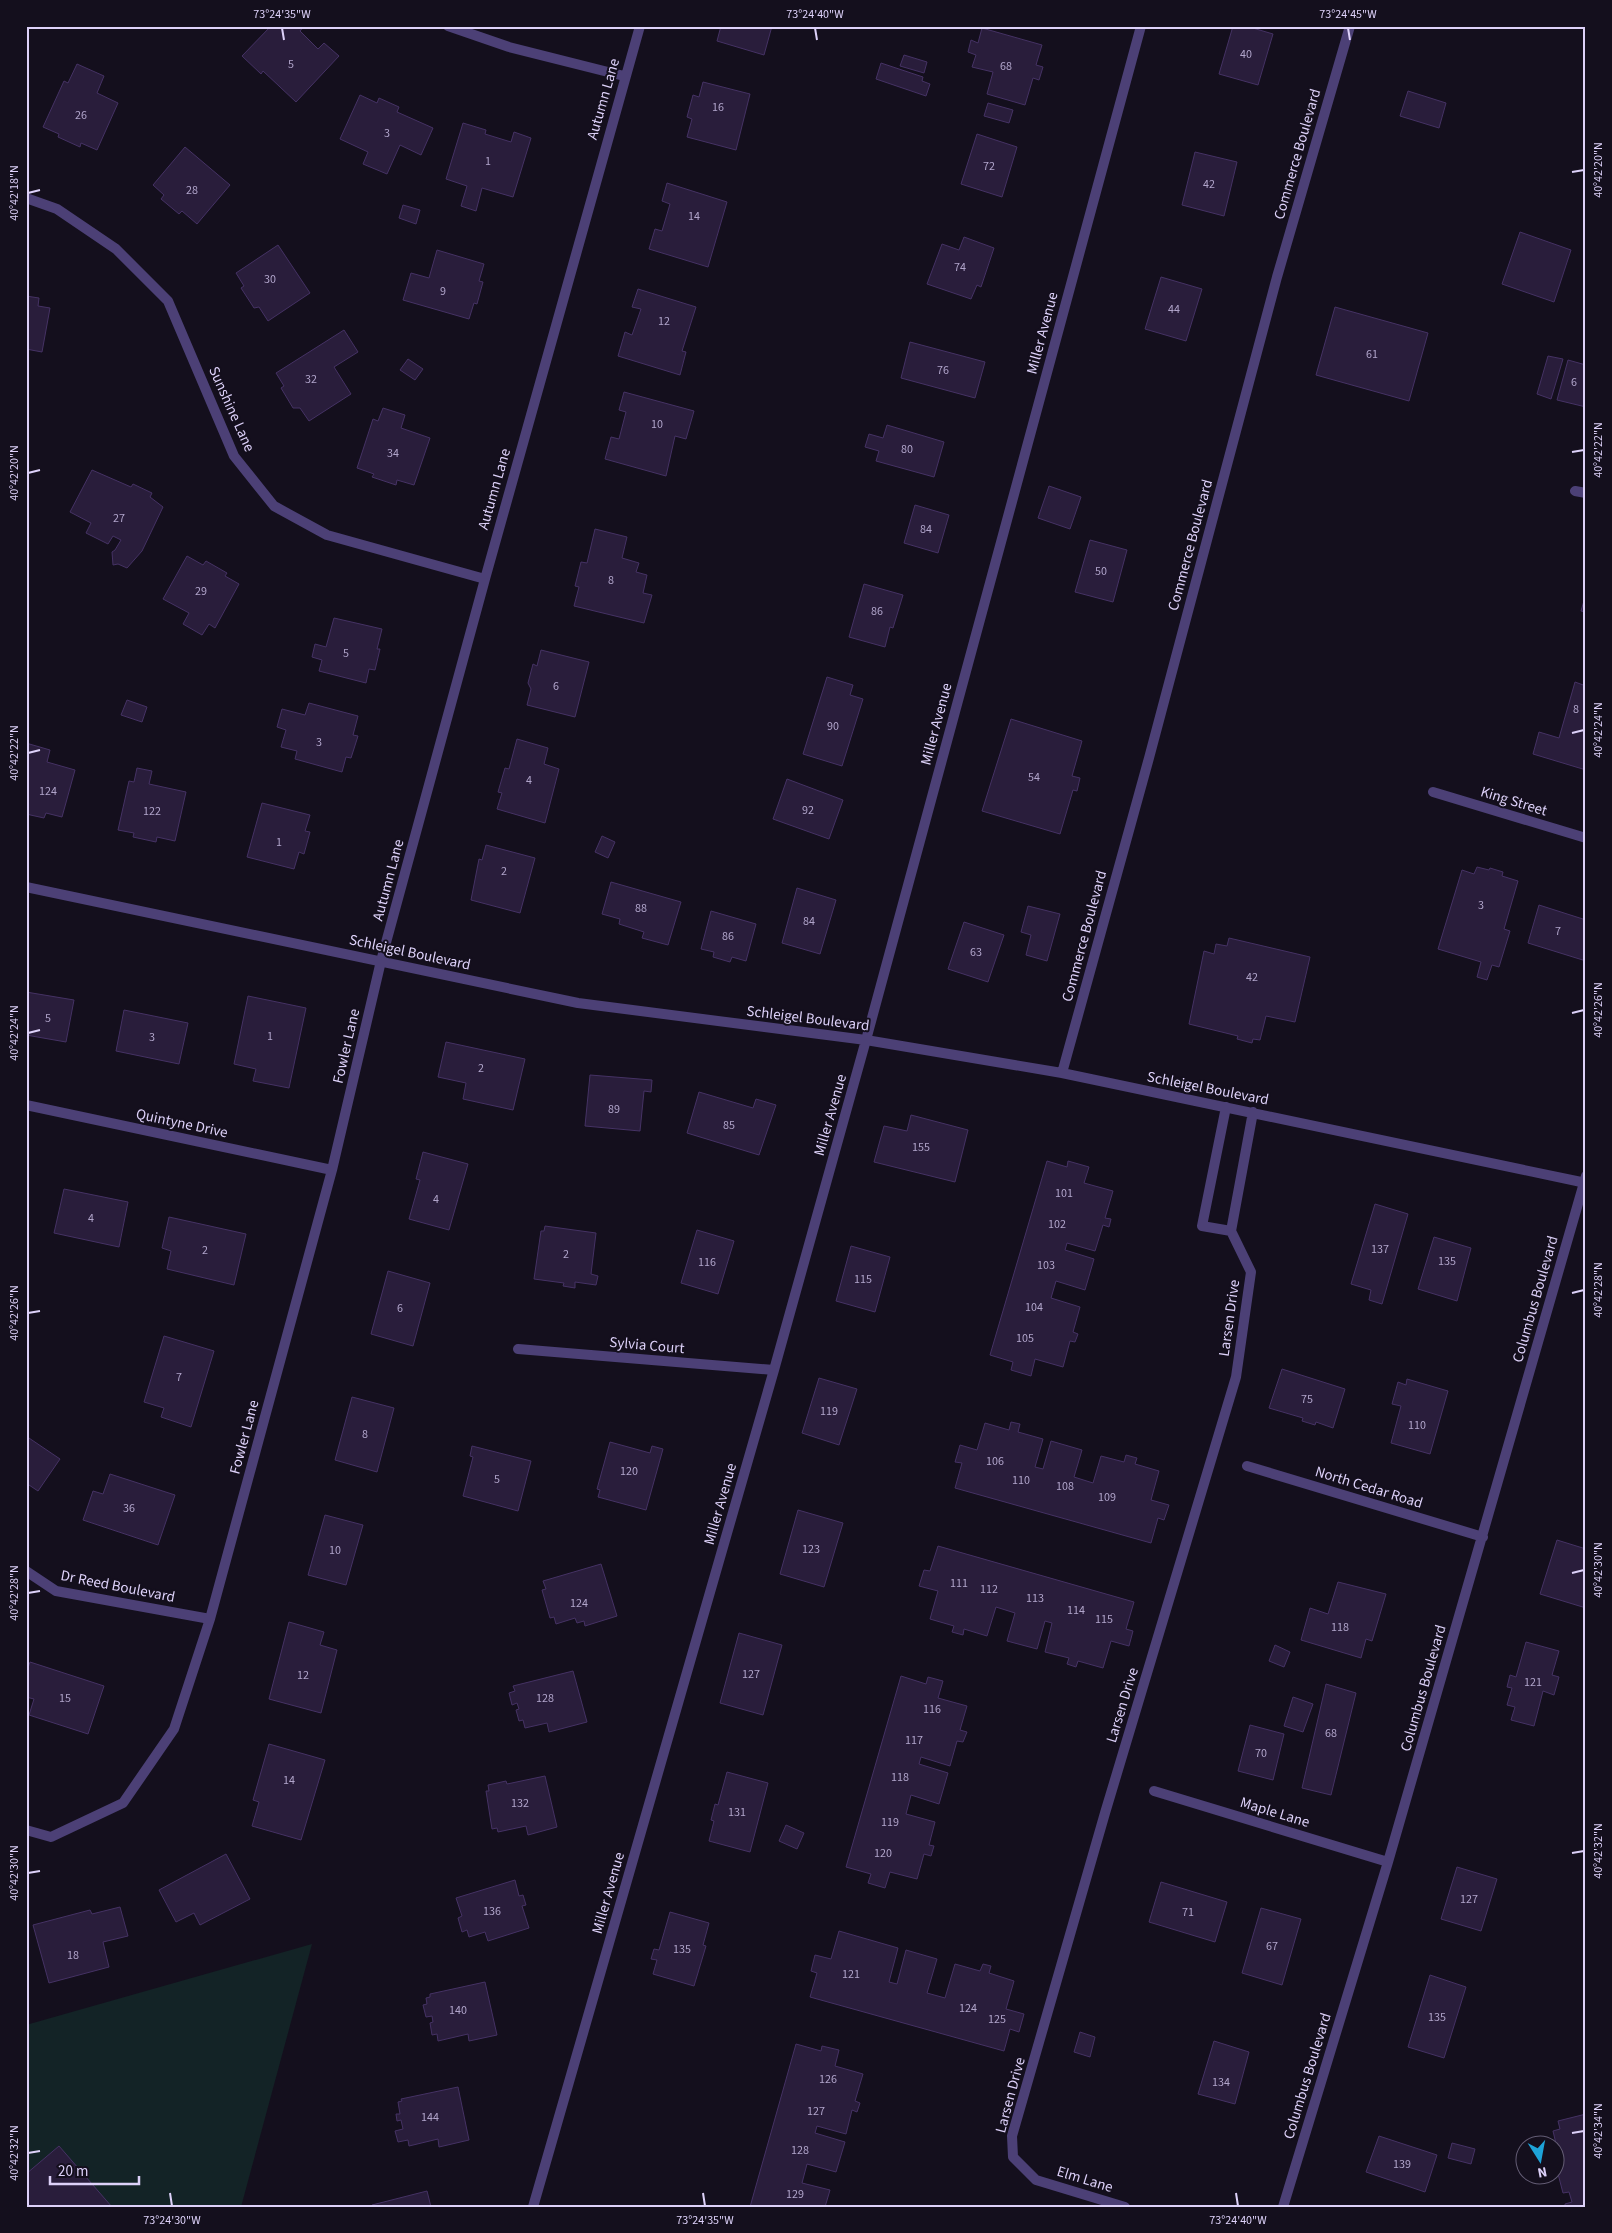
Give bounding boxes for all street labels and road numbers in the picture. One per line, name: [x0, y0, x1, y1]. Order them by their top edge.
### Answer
street label: Autumn Lane: [582, 56, 625, 142]
street label: Commerce Boulevard: [1269, 86, 1326, 222]
street label: Miller Avenue: [1021, 290, 1064, 376]
street label: Sunshine Lane: [203, 363, 260, 455]
street label: Autumn Lane: [473, 446, 516, 532]
street label: Commerce Boulevard: [1163, 477, 1218, 613]
street label: Miller Avenue: [915, 681, 958, 767]
street label: King Street: [1478, 781, 1550, 822]
street label: Autumn Lane: [368, 837, 409, 923]
street label: Commerce Boulevard: [1057, 868, 1112, 1004]
street label: Schleigel Boulevard: [347, 929, 473, 976]
street label: Schleigel Boulevard: [745, 1001, 871, 1036]
street label: Fowler Lane: [328, 1007, 365, 1086]
street label: Schleigel Boulevard: [1145, 1066, 1271, 1111]
street label: Miller Avenue: [809, 1072, 852, 1158]
street label: Quintyne Drive: [134, 1104, 230, 1143]
street label: Columbus Boulevard: [1507, 1233, 1564, 1365]
street label: Larsen Drive: [1214, 1278, 1245, 1358]
street label: Sylvia Court: [609, 1332, 685, 1359]
street label: Fowler Lane: [225, 1398, 264, 1477]
street label: Miller Avenue: [699, 1461, 742, 1547]
street label: North Cedar Road: [1312, 1461, 1425, 1514]
street label: Dr Reed Boulevard: [59, 1565, 177, 1608]
street label: Columbus Boulevard: [1395, 1622, 1452, 1754]
street label: Larsen Drive: [1101, 1665, 1144, 1745]
street label: Maple Lane: [1238, 1792, 1312, 1833]
street label: Miller Avenue: [587, 1850, 630, 1936]
street label: Columbus Boulevard: [1278, 2010, 1337, 2142]
street label: Larsen Drive: [990, 2055, 1031, 2135]
street label: Elm Lane: [1054, 2161, 1115, 2198]

